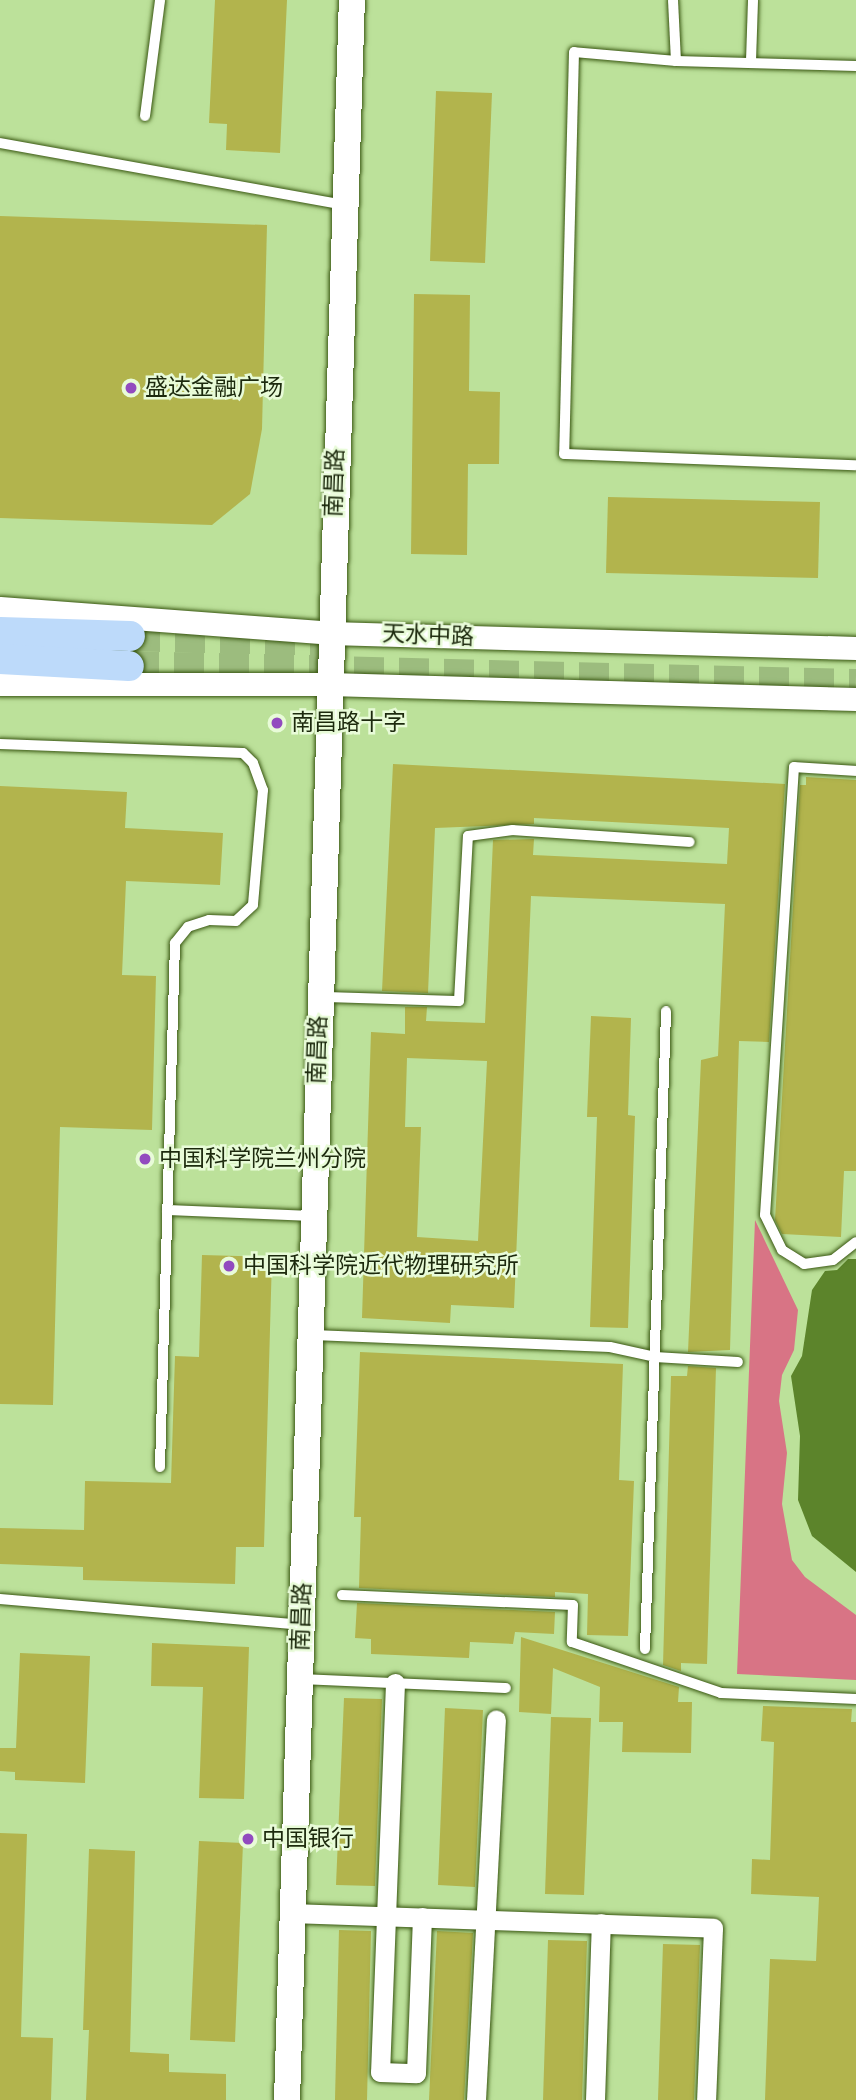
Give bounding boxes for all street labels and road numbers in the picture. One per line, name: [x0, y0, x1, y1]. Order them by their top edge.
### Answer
street label: 南昌路: [320, 448, 350, 518]
street label: 天水中路: [382, 621, 474, 651]
street label: 南昌路: [303, 1015, 333, 1085]
street label: 南昌路: [287, 1582, 317, 1652]

